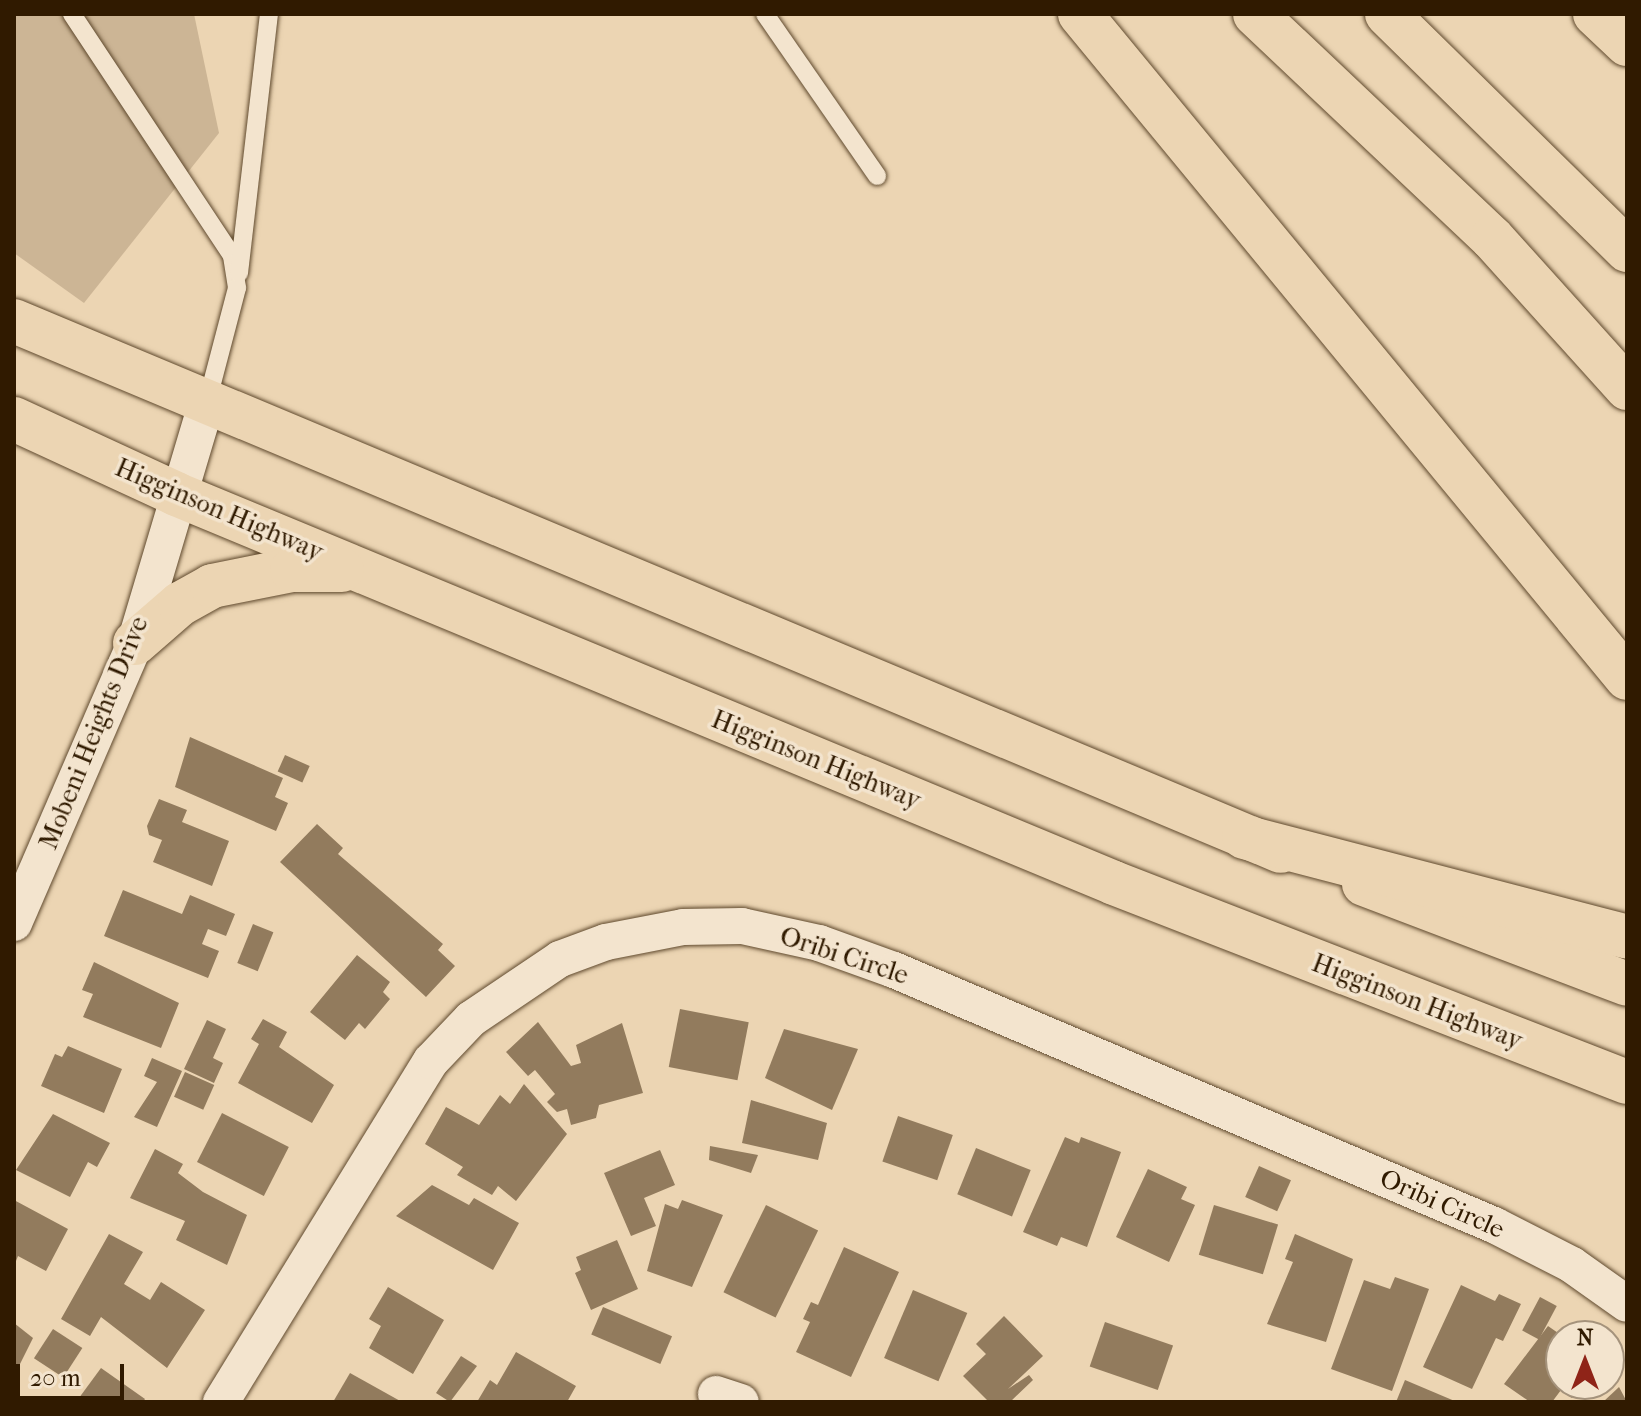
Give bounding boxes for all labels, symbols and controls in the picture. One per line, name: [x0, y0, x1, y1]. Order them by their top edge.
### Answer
street label: Higginson Highway: [110, 452, 328, 568]
street label: Mobeni Heights Drive: [33, 612, 155, 854]
street label: Higginson Highway: [707, 704, 925, 816]
street label: Oribi Circle: [776, 921, 912, 991]
street label: Higginson Highway: [1307, 948, 1527, 1056]
street label: Oribi Circle: [1375, 1163, 1509, 1245]
north arrow: [1545, 1320, 1625, 1400]
text: N: [1577, 1325, 1593, 1351]
scale bar: [20, 1348, 128, 1398]
text: 20 m: [30, 1364, 81, 1392]

